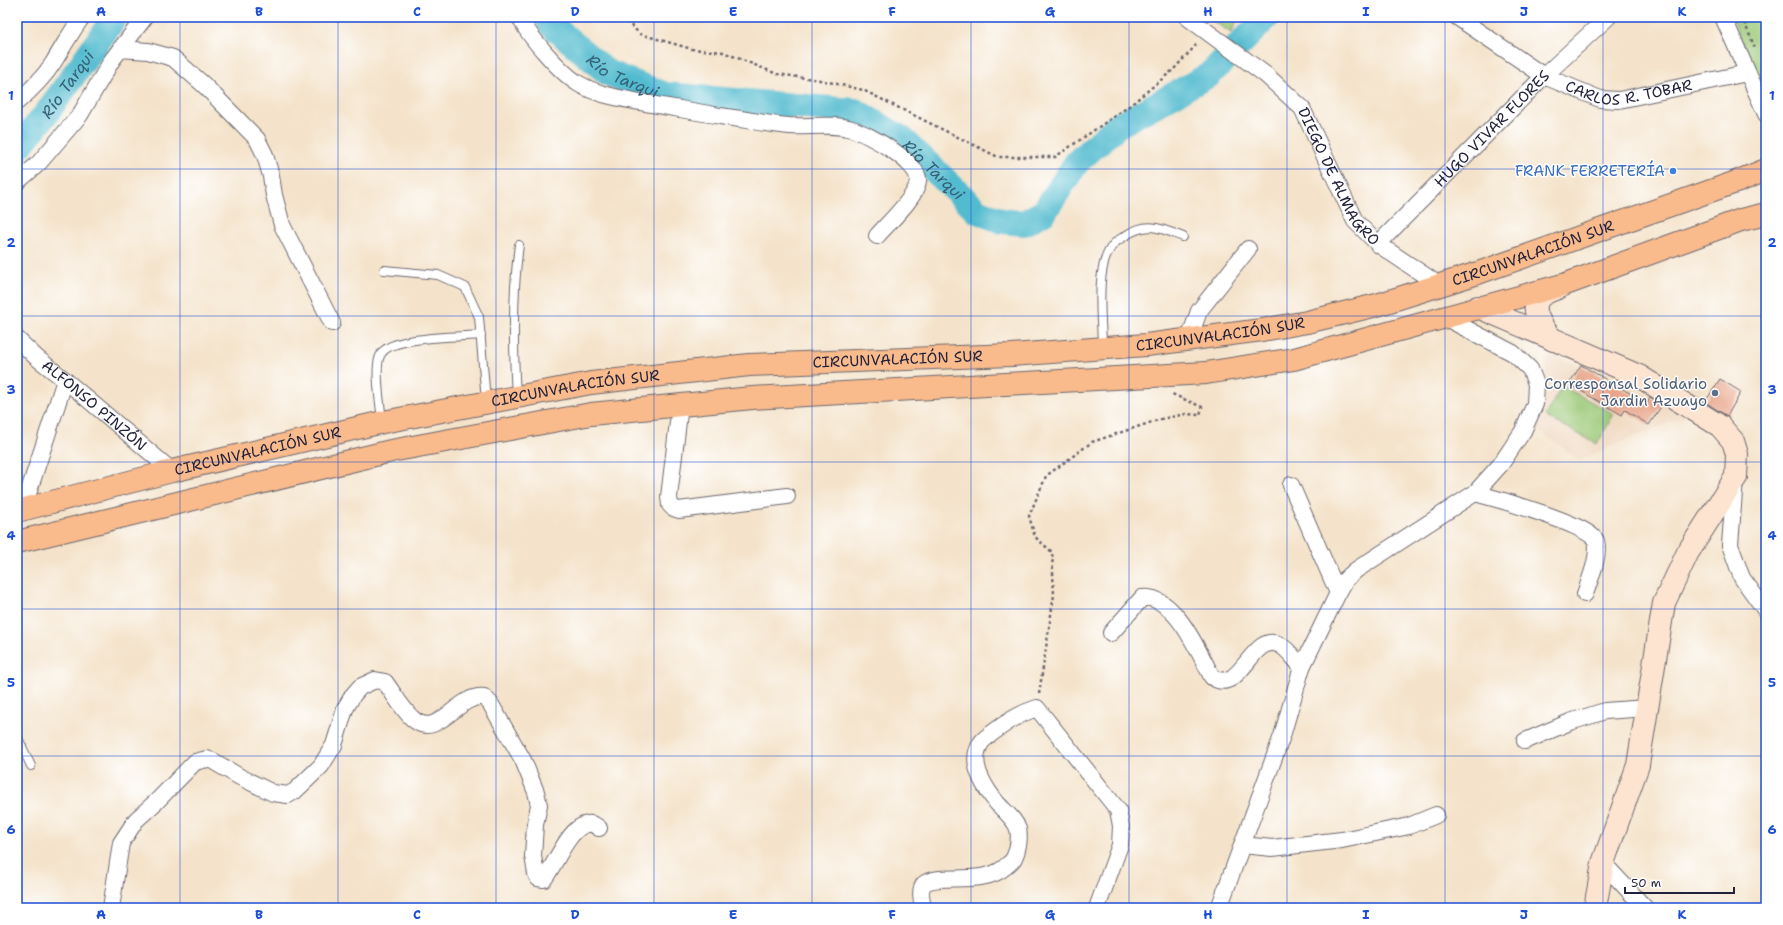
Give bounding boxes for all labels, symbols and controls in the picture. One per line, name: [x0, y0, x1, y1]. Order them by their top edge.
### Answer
text: A: [96, 3, 106, 20]
text: B: [255, 3, 263, 20]
text: C: [413, 3, 421, 20]
text: D: [570, 3, 580, 20]
text: E: [729, 3, 738, 20]
text: F: [888, 3, 896, 20]
text: G: [1045, 3, 1056, 20]
text: H: [1203, 3, 1213, 20]
text: I: [1362, 3, 1370, 20]
text: J: [1520, 3, 1528, 20]
text: K: [1678, 3, 1687, 20]
water label: Río Tarqui: [36, 46, 99, 123]
water label: Río Tarqui: [582, 49, 662, 103]
street label: HUGO VIVAR FLORES: [1430, 66, 1554, 191]
street label: CARLOS R. TOBAR: [1562, 75, 1694, 110]
text: 1: [8, 87, 14, 104]
text: 1: [1769, 87, 1775, 104]
street label: DIEGO DE ALMAGRO: [1293, 104, 1384, 250]
water label: Río Tarqui: [898, 135, 969, 205]
place label: FRANK FERRETERÍA: [1515, 160, 1665, 181]
marker: FRANK FERRETERÍA: [1668, 166, 1678, 176]
street label: CIRCUNVALACIÓN SUR: [1450, 216, 1617, 291]
text: 2: [6, 234, 16, 251]
text: 2: [1767, 234, 1777, 251]
street label: CIRCUNVALACIÓN SUR: [1135, 313, 1306, 356]
street label: CIRCUNVALACIÓN SUR: [812, 346, 983, 373]
street label: ALFONSO PINZÓN: [38, 356, 151, 455]
street label: CIRCUNVALACIÓN SUR: [489, 365, 661, 412]
place label: Corresponsal Solidario Jardin Azuayo: [1544, 374, 1707, 411]
text: 3: [6, 381, 16, 398]
text: 3: [1767, 381, 1777, 398]
marker: Corresponsal Solidario Jardin Azuayo: [1710, 388, 1720, 398]
street label: CIRCUNVALACIÓN SUR: [172, 422, 343, 480]
text: 4: [6, 527, 16, 544]
text: 4: [1767, 527, 1777, 544]
text: 5: [7, 674, 15, 691]
text: 5: [1768, 674, 1776, 691]
text: 6: [6, 821, 16, 838]
text: 6: [1767, 821, 1777, 838]
scale bar: [1625, 869, 1734, 895]
text: 50 m: [1631, 875, 1661, 891]
text: A: [96, 906, 106, 923]
text: B: [255, 906, 263, 923]
text: C: [413, 906, 421, 923]
text: D: [570, 906, 580, 923]
text: E: [729, 906, 738, 923]
text: F: [888, 906, 896, 923]
text: G: [1045, 906, 1056, 923]
text: H: [1203, 906, 1213, 923]
text: I: [1362, 906, 1370, 923]
text: J: [1520, 906, 1528, 923]
text: K: [1678, 906, 1687, 923]

